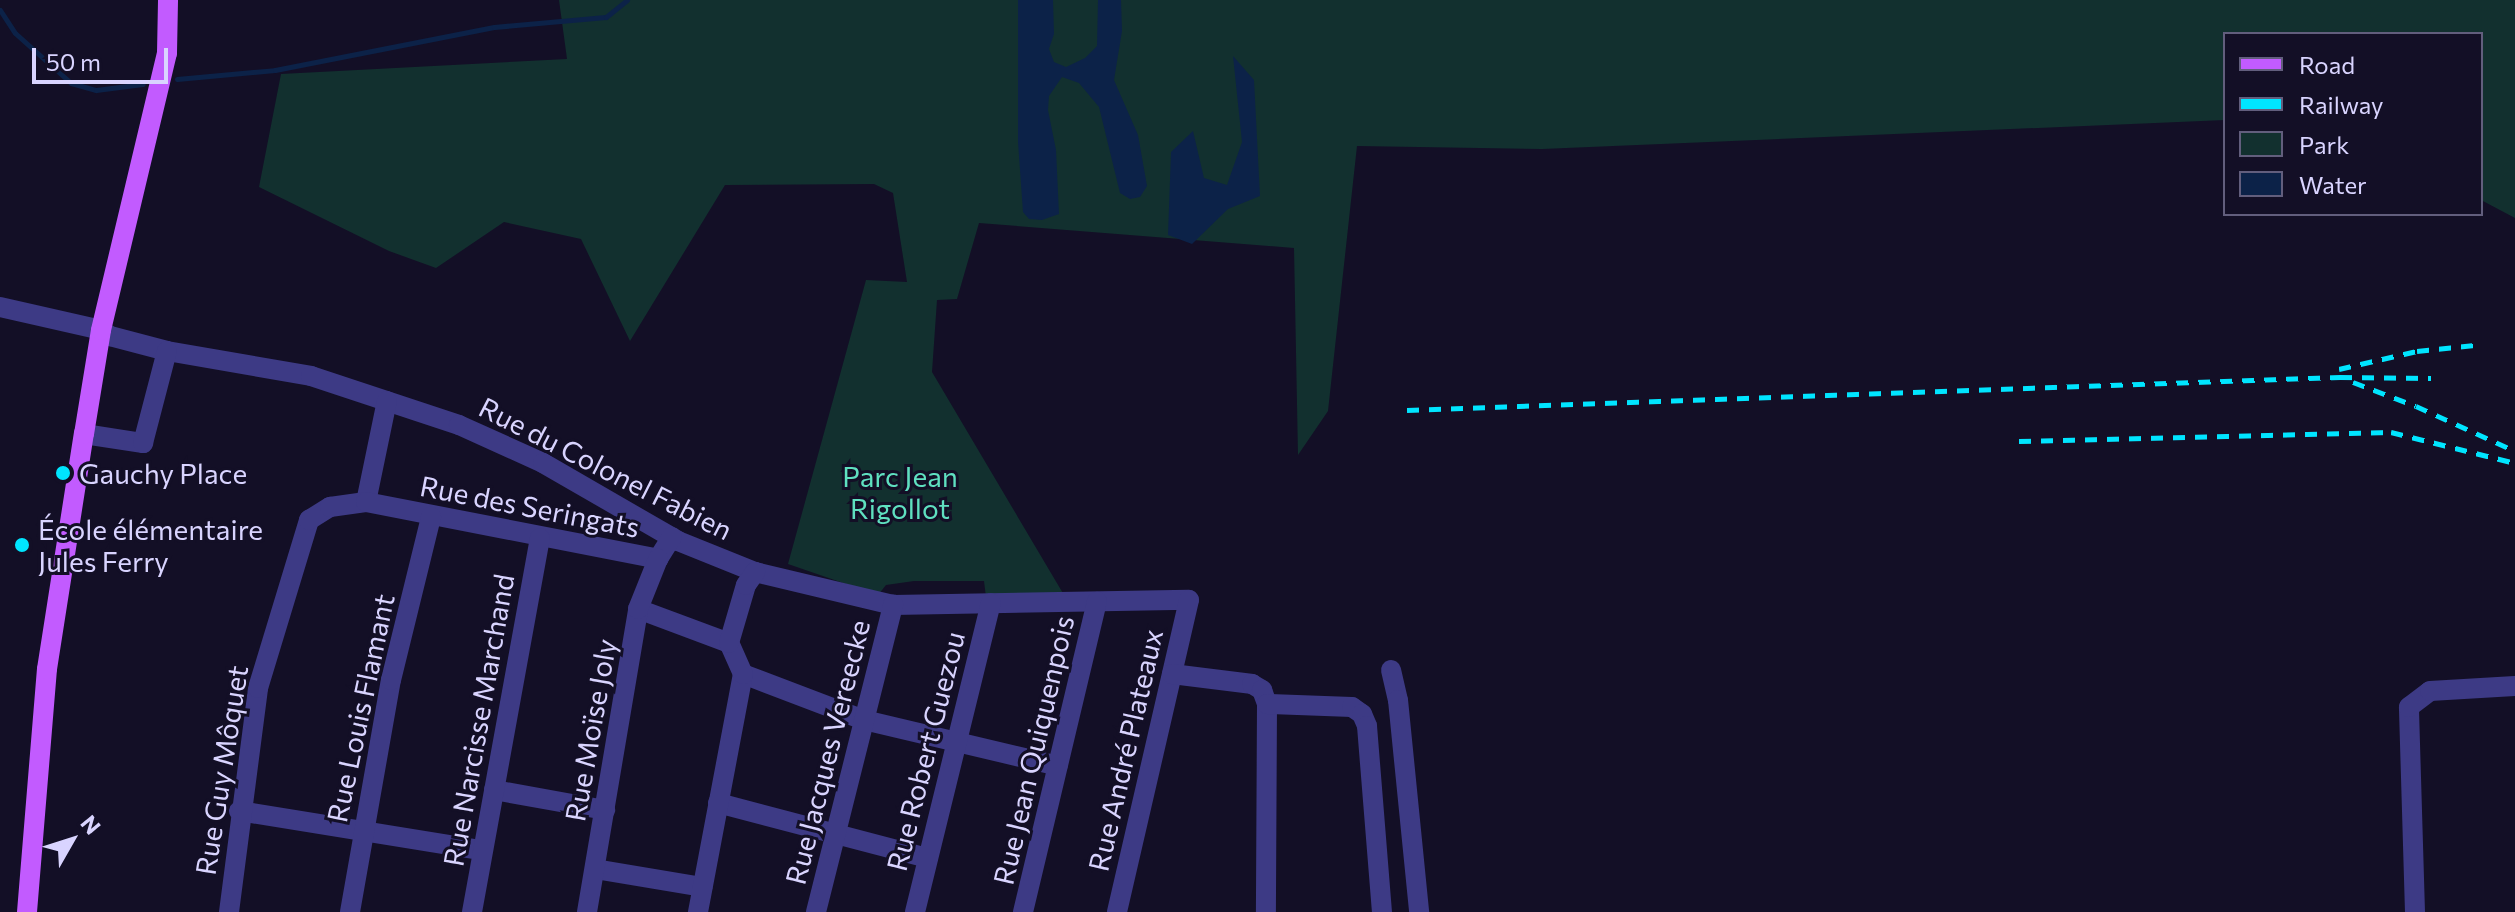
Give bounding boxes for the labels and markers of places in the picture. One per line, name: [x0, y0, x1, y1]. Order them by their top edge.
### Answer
place label: Gauchy Place: [79, 456, 247, 490]
marker: Gauchy Place: [54, 464, 72, 482]
place label: École élémentaire Jules Ferry: [38, 512, 263, 578]
marker: École élémentaire Jules Ferry: [13, 536, 31, 554]

